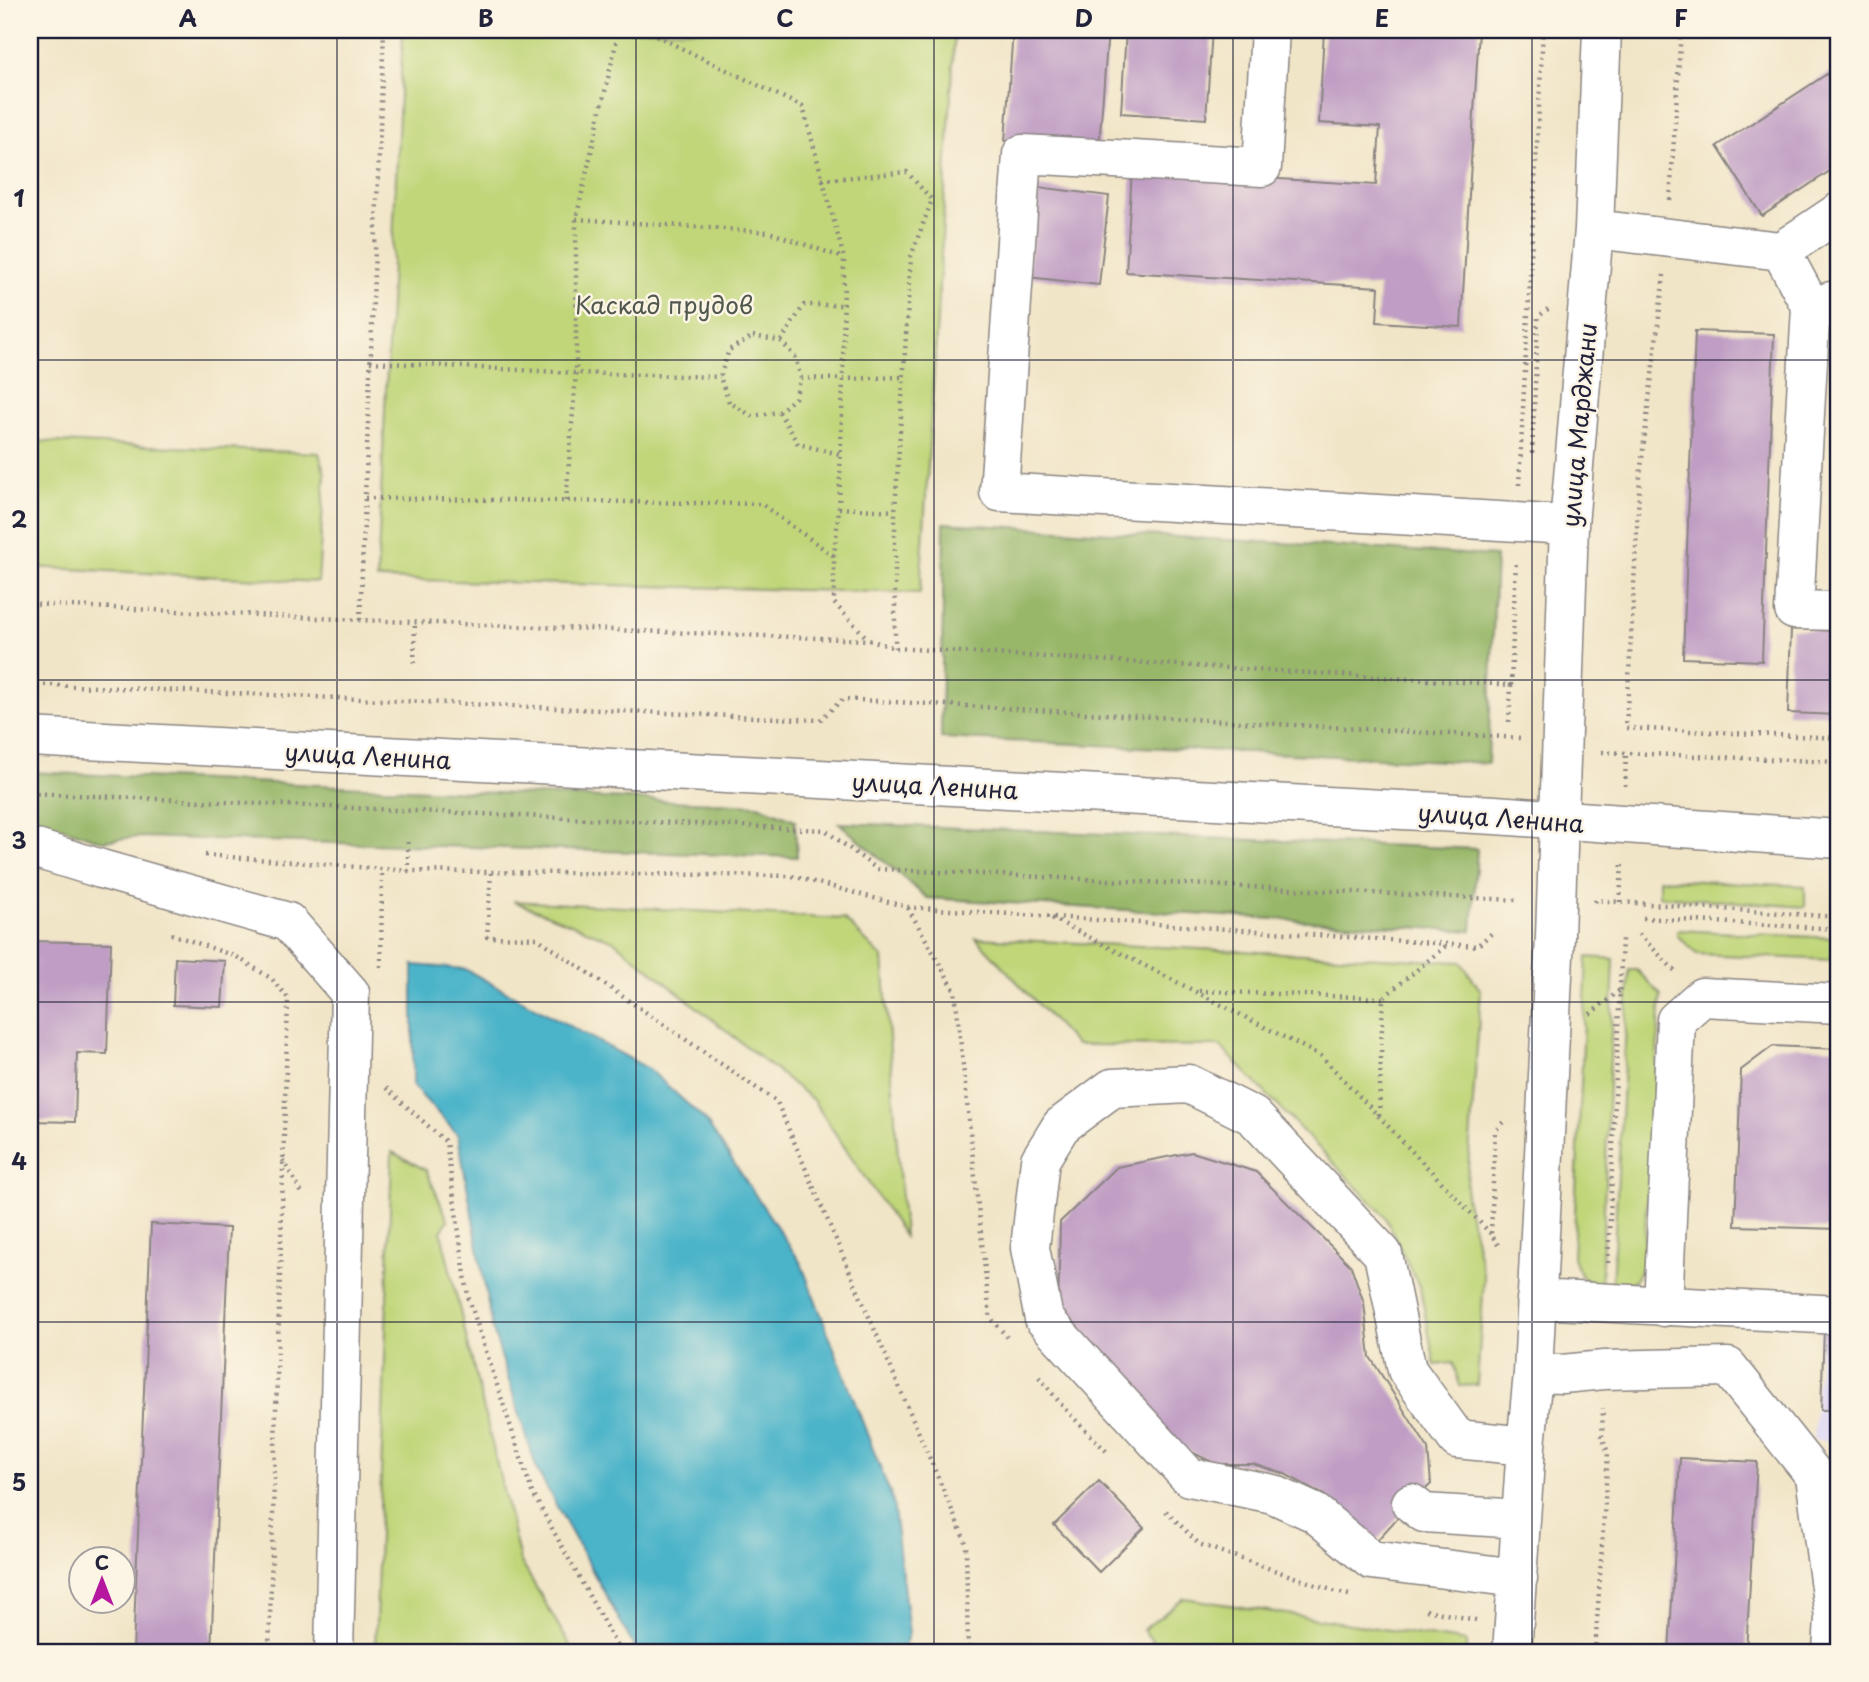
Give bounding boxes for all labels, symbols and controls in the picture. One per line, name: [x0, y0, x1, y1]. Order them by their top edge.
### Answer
text: A: [179, 0, 197, 35]
text: B: [478, 0, 494, 35]
text: C: [776, 0, 794, 35]
text: D: [1075, 0, 1093, 35]
text: E: [1375, 0, 1389, 35]
text: F: [1674, 0, 1688, 35]
text: 1: [14, 180, 25, 215]
park label: Каскад прудов: [575, 286, 753, 322]
street label: улица Марджани: [1551, 321, 1605, 529]
text: 2: [11, 501, 27, 536]
street label: улица Ленина: [284, 733, 452, 777]
street label: улица Ленина: [851, 763, 1019, 807]
street label: улица Ленина: [1417, 793, 1585, 841]
text: 3: [11, 822, 27, 857]
text: 4: [11, 1143, 27, 1178]
text: 5: [12, 1464, 26, 1499]
north arrow: [66, 1546, 136, 1616]
text: С: [95, 1548, 109, 1576]

